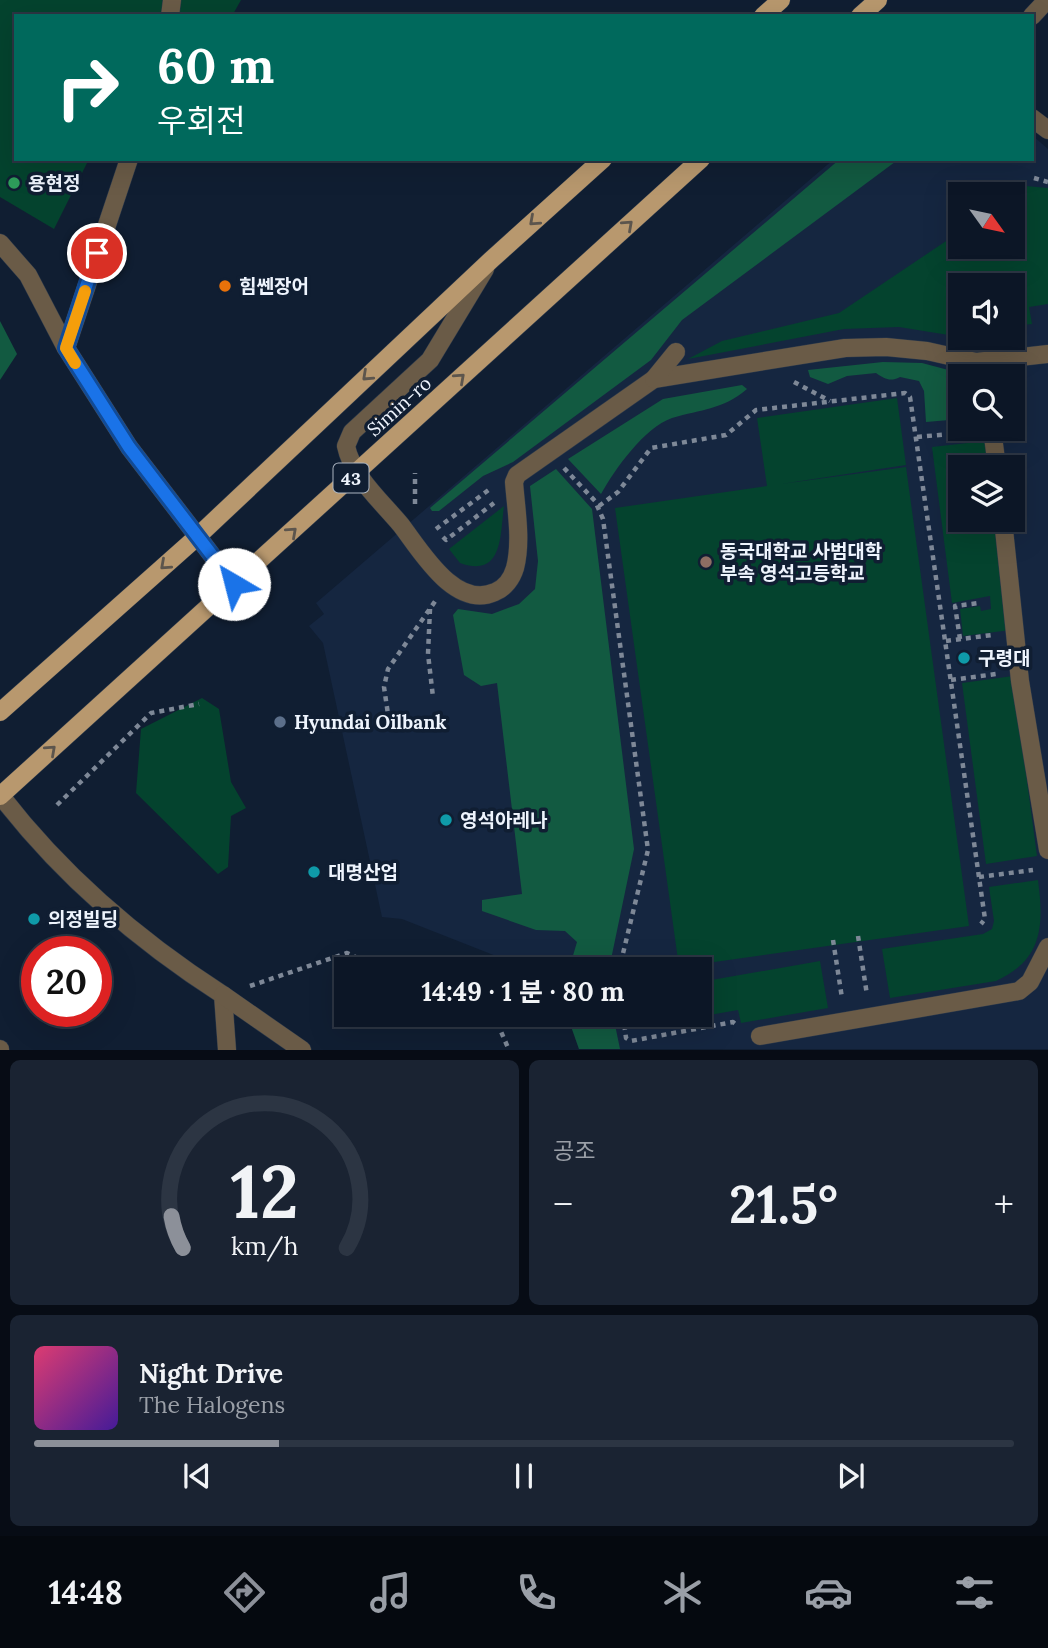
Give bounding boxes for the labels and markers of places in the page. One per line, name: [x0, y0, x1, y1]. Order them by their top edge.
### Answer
place label: 용현정: [28, 171, 80, 195]
marker: 용현정: [6, 175, 22, 191]
pin: [67, 223, 127, 283]
place label: 힘쎈장어: [239, 274, 309, 298]
marker: 힘쎈장어: [217, 278, 233, 294]
place label: 동국대학교 사범대학 부속 영석고등학교: [720, 539, 882, 585]
marker: 동국대학교 사범대학 부속 영석고등학교: [698, 554, 714, 570]
place label: 구령대: [978, 646, 1030, 670]
marker: 구령대: [956, 650, 972, 666]
place label: Hyundai Oilbank: [294, 710, 447, 734]
marker: Hyundai Oilbank: [272, 714, 288, 730]
place label: 영석아레나: [460, 808, 548, 832]
marker: 영석아레나: [438, 812, 454, 828]
place label: 대명산업: [328, 860, 398, 884]
marker: 대명산업: [306, 864, 322, 880]
place label: 의정빌딩: [48, 907, 118, 931]
marker: 의정빌딩: [26, 911, 42, 927]

